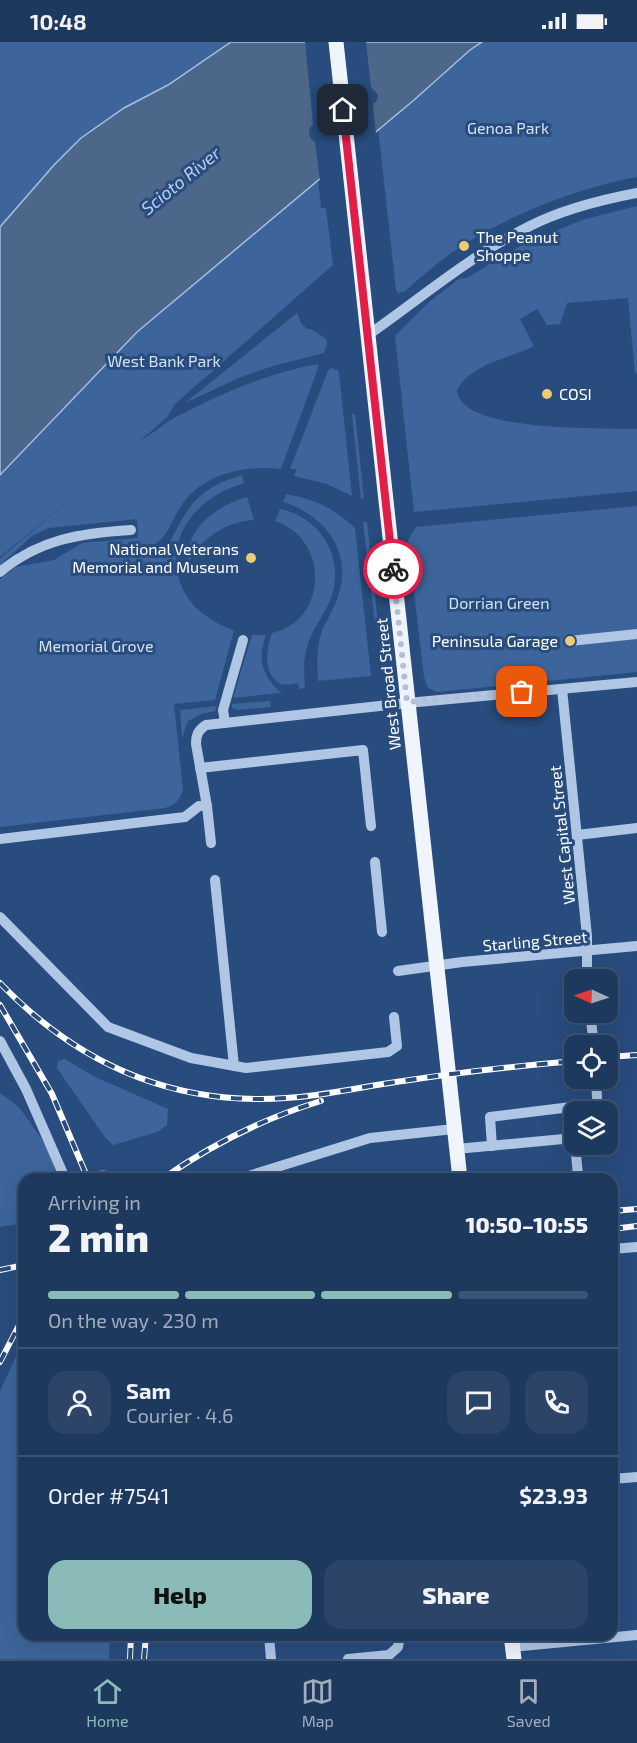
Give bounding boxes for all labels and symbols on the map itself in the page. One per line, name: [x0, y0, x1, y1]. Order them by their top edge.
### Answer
pin: [317, 84, 368, 135]
park label: Genoa Park: [467, 118, 549, 137]
water label: Scioto River: [136, 141, 225, 219]
place label: The Peanut Shoppe: [476, 227, 558, 264]
marker: The Peanut Shoppe: [457, 239, 471, 253]
park label: West Bank Park: [107, 351, 221, 370]
place label: COSI: [559, 384, 592, 403]
marker: COSI: [540, 387, 554, 401]
place label: National Veterans Memorial and Museum: [72, 539, 239, 576]
courier: [363, 539, 423, 599]
marker: National Veterans Memorial and Museum: [244, 551, 258, 565]
park label: Dorrian Green: [449, 593, 549, 612]
street label: West Broad Street: [371, 617, 404, 751]
place label: Peninsula Garage: [432, 631, 558, 650]
marker: Peninsula Garage: [563, 634, 577, 648]
park label: Memorial Grove: [38, 636, 154, 655]
pin: [496, 666, 547, 717]
street label: West Capital Street: [545, 765, 578, 906]
street label: Starling Street: [482, 926, 588, 955]
north arrow: [564, 969, 618, 1023]

